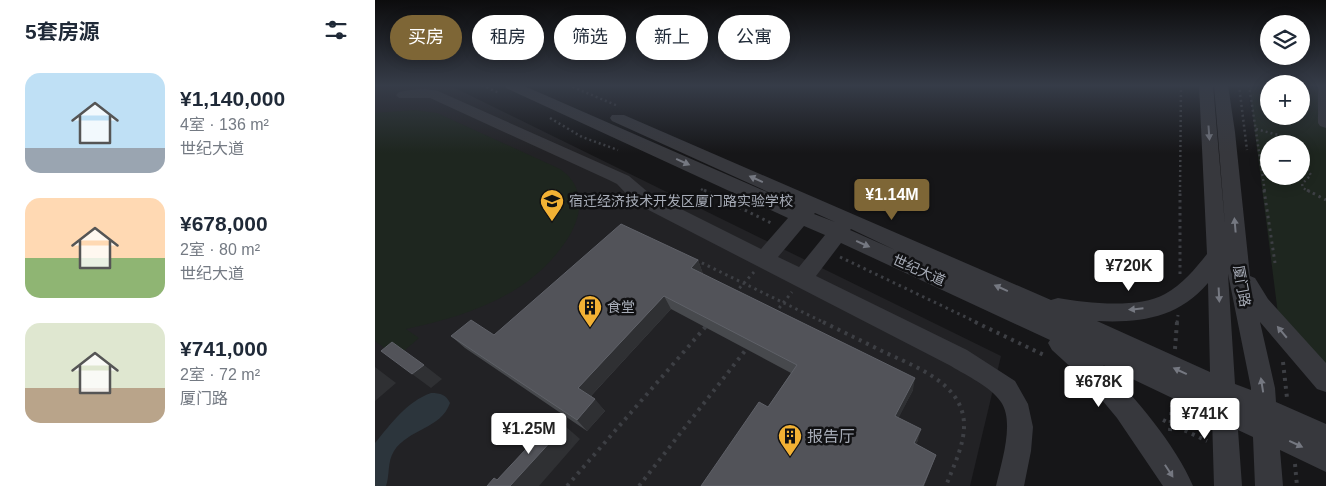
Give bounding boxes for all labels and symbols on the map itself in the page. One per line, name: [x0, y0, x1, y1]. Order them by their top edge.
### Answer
one-way arrow: [1206, 125, 1214, 141]
one-way arrow: [676, 159, 690, 167]
one-way arrow: [749, 175, 763, 183]
pin: ¥1.14M: [851, 178, 933, 221]
school or university icon: 宿迁经济技术开发区厦门路实验学校: [539, 188, 565, 222]
place label: 宿迁经济技术开发区厦门路实验学校: [569, 193, 793, 209]
one-way arrow: [1230, 217, 1238, 233]
one-way arrow: [856, 240, 870, 248]
pin: ¥720K: [1094, 250, 1164, 292]
street label: 世纪大道: [890, 251, 948, 289]
street label: 厦门路: [1230, 264, 1254, 308]
one-way arrow: [994, 284, 1008, 292]
one-way arrow: [1216, 288, 1224, 304]
building icon: 食堂: [577, 294, 603, 328]
place label: 食堂: [607, 299, 635, 315]
one-way arrow: [1128, 305, 1144, 313]
one-way arrow: [1277, 325, 1288, 338]
pin: ¥678K: [1064, 366, 1134, 408]
one-way arrow: [1173, 367, 1187, 375]
one-way arrow: [1257, 377, 1265, 393]
pin: ¥741K: [1170, 398, 1240, 440]
pin: ¥1.25M: [488, 412, 570, 455]
building icon: 报告厅: [777, 423, 803, 457]
place label: 报告厅: [807, 428, 855, 445]
one-way arrow: [1289, 441, 1303, 449]
one-way arrow: [1165, 464, 1174, 478]

